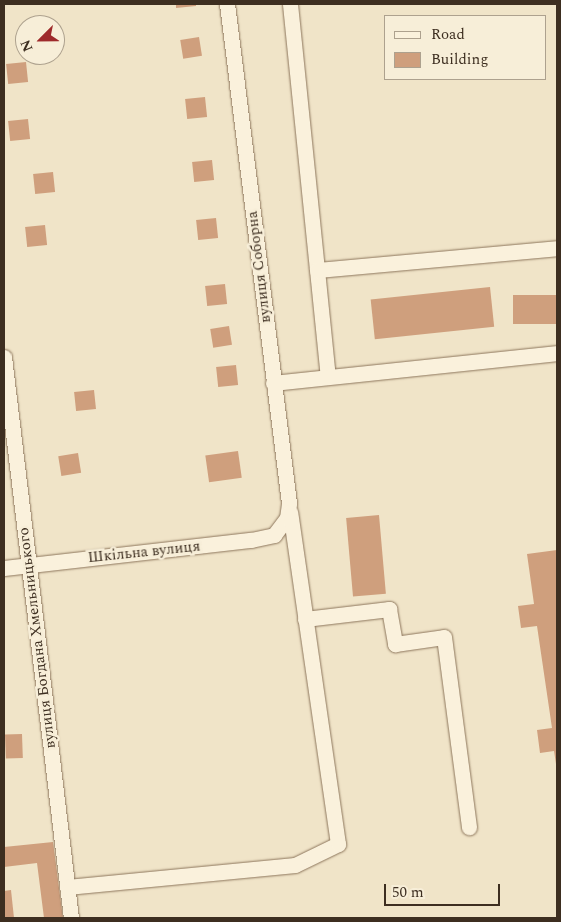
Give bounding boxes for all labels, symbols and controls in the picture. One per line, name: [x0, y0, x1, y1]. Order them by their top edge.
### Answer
north arrow: [15, 15, 65, 65]
legend: [384, 15, 546, 80]
text: Road: [431, 23, 465, 46]
text: N: [15, 36, 39, 55]
text: Building: [431, 48, 488, 71]
street label: вулиця Соборна: [243, 210, 275, 324]
street label: вулиця Богдана Хмельницького: [15, 526, 59, 750]
street label: Шкільна вулиця: [87, 537, 201, 567]
scale bar: [386, 874, 502, 906]
text: 50 m: [392, 881, 424, 904]

